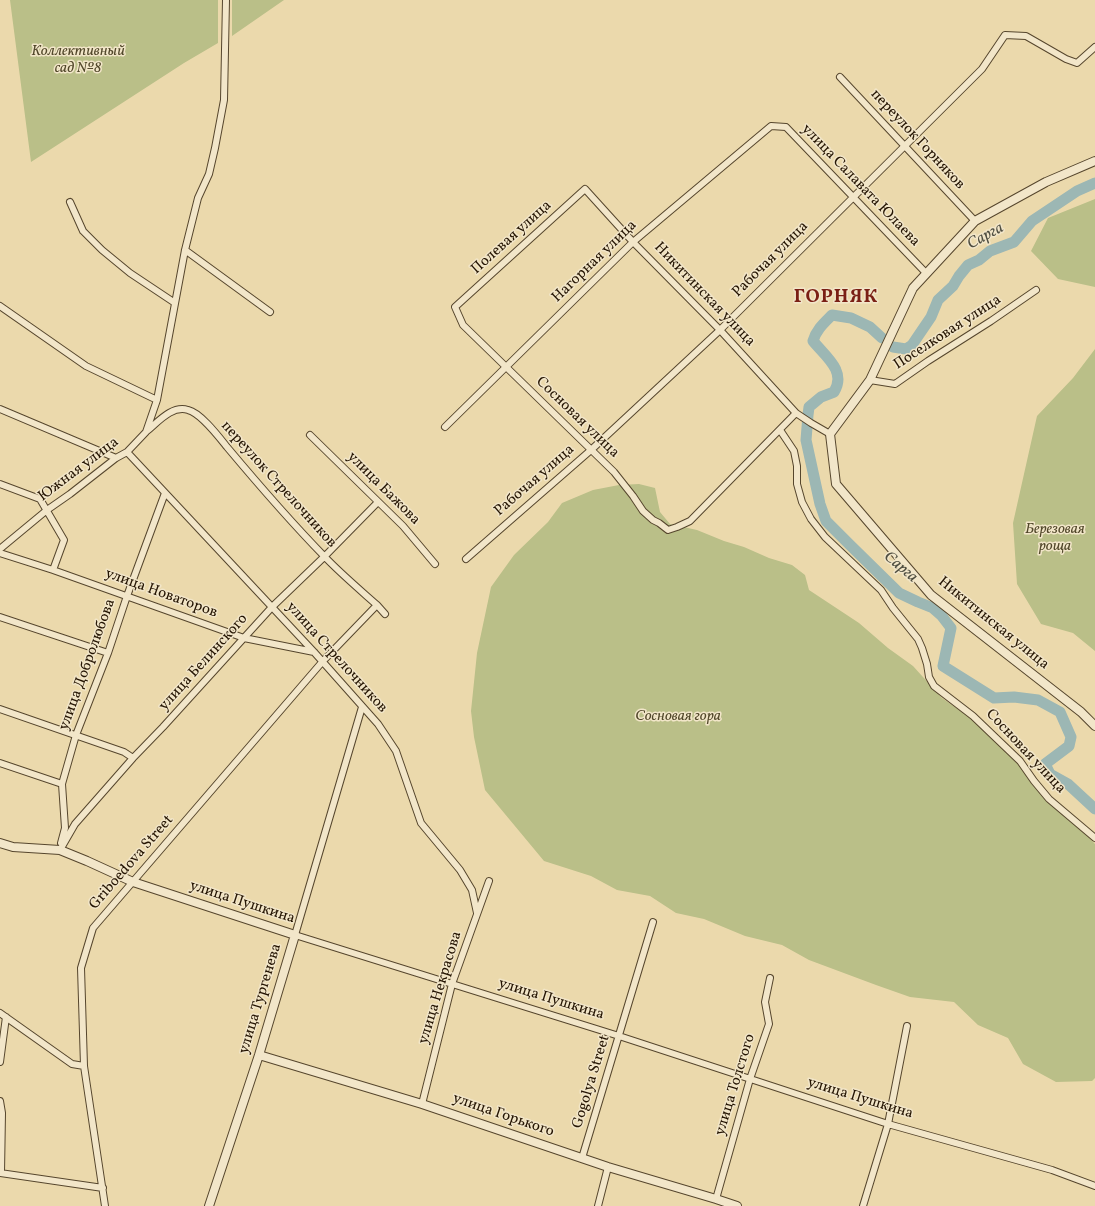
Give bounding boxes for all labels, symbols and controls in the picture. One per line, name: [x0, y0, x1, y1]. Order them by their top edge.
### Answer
park label: Коллективный сад №8: [31, 43, 125, 78]
street label: переулок Горняков: [866, 86, 968, 194]
street label: улица Салавата Юлаева: [797, 121, 923, 251]
street label: Полевая улица: [468, 197, 556, 279]
street label: Нагорная улица: [549, 217, 641, 307]
street label: Рабочая улица: [729, 218, 813, 302]
water label: Сарга: [964, 219, 1008, 255]
street label: Никитинская улица: [650, 239, 758, 351]
district label: ГОРНЯК: [794, 288, 878, 310]
street label: Поселковая улица: [891, 292, 1005, 374]
street label: Сосновая улица: [531, 374, 623, 462]
street label: переулок Стрелочников: [216, 418, 340, 552]
street label: Южная улица: [35, 434, 123, 506]
street label: Рабочая улица: [491, 441, 579, 521]
street label: улица Бажова: [343, 449, 423, 529]
park label: Березовая роща: [1025, 521, 1085, 556]
water label: Сарга: [879, 548, 921, 588]
street label: улица Новаторов: [102, 565, 220, 623]
street label: Никитинская улица: [934, 574, 1052, 674]
street label: улица Добролюбова: [56, 597, 120, 733]
street label: улица Стрелочников: [281, 599, 391, 717]
street label: улица Белинского: [156, 611, 252, 715]
street label: Сосновая улица: [981, 706, 1069, 798]
park label: Сосновая гора: [635, 708, 721, 726]
street label: Griboedova Street: [86, 812, 178, 914]
street label: улица Пушкина: [187, 877, 297, 929]
street label: улица Некрасова: [415, 929, 467, 1047]
street label: улица Тургенева: [236, 942, 286, 1056]
street label: улица Пушкина: [496, 975, 606, 1025]
street label: улица Толстого: [712, 1032, 760, 1138]
street label: Gogolya Street: [569, 1033, 615, 1131]
street label: улица Пушкина: [805, 1074, 915, 1124]
street label: улица Горького: [450, 1090, 556, 1142]

